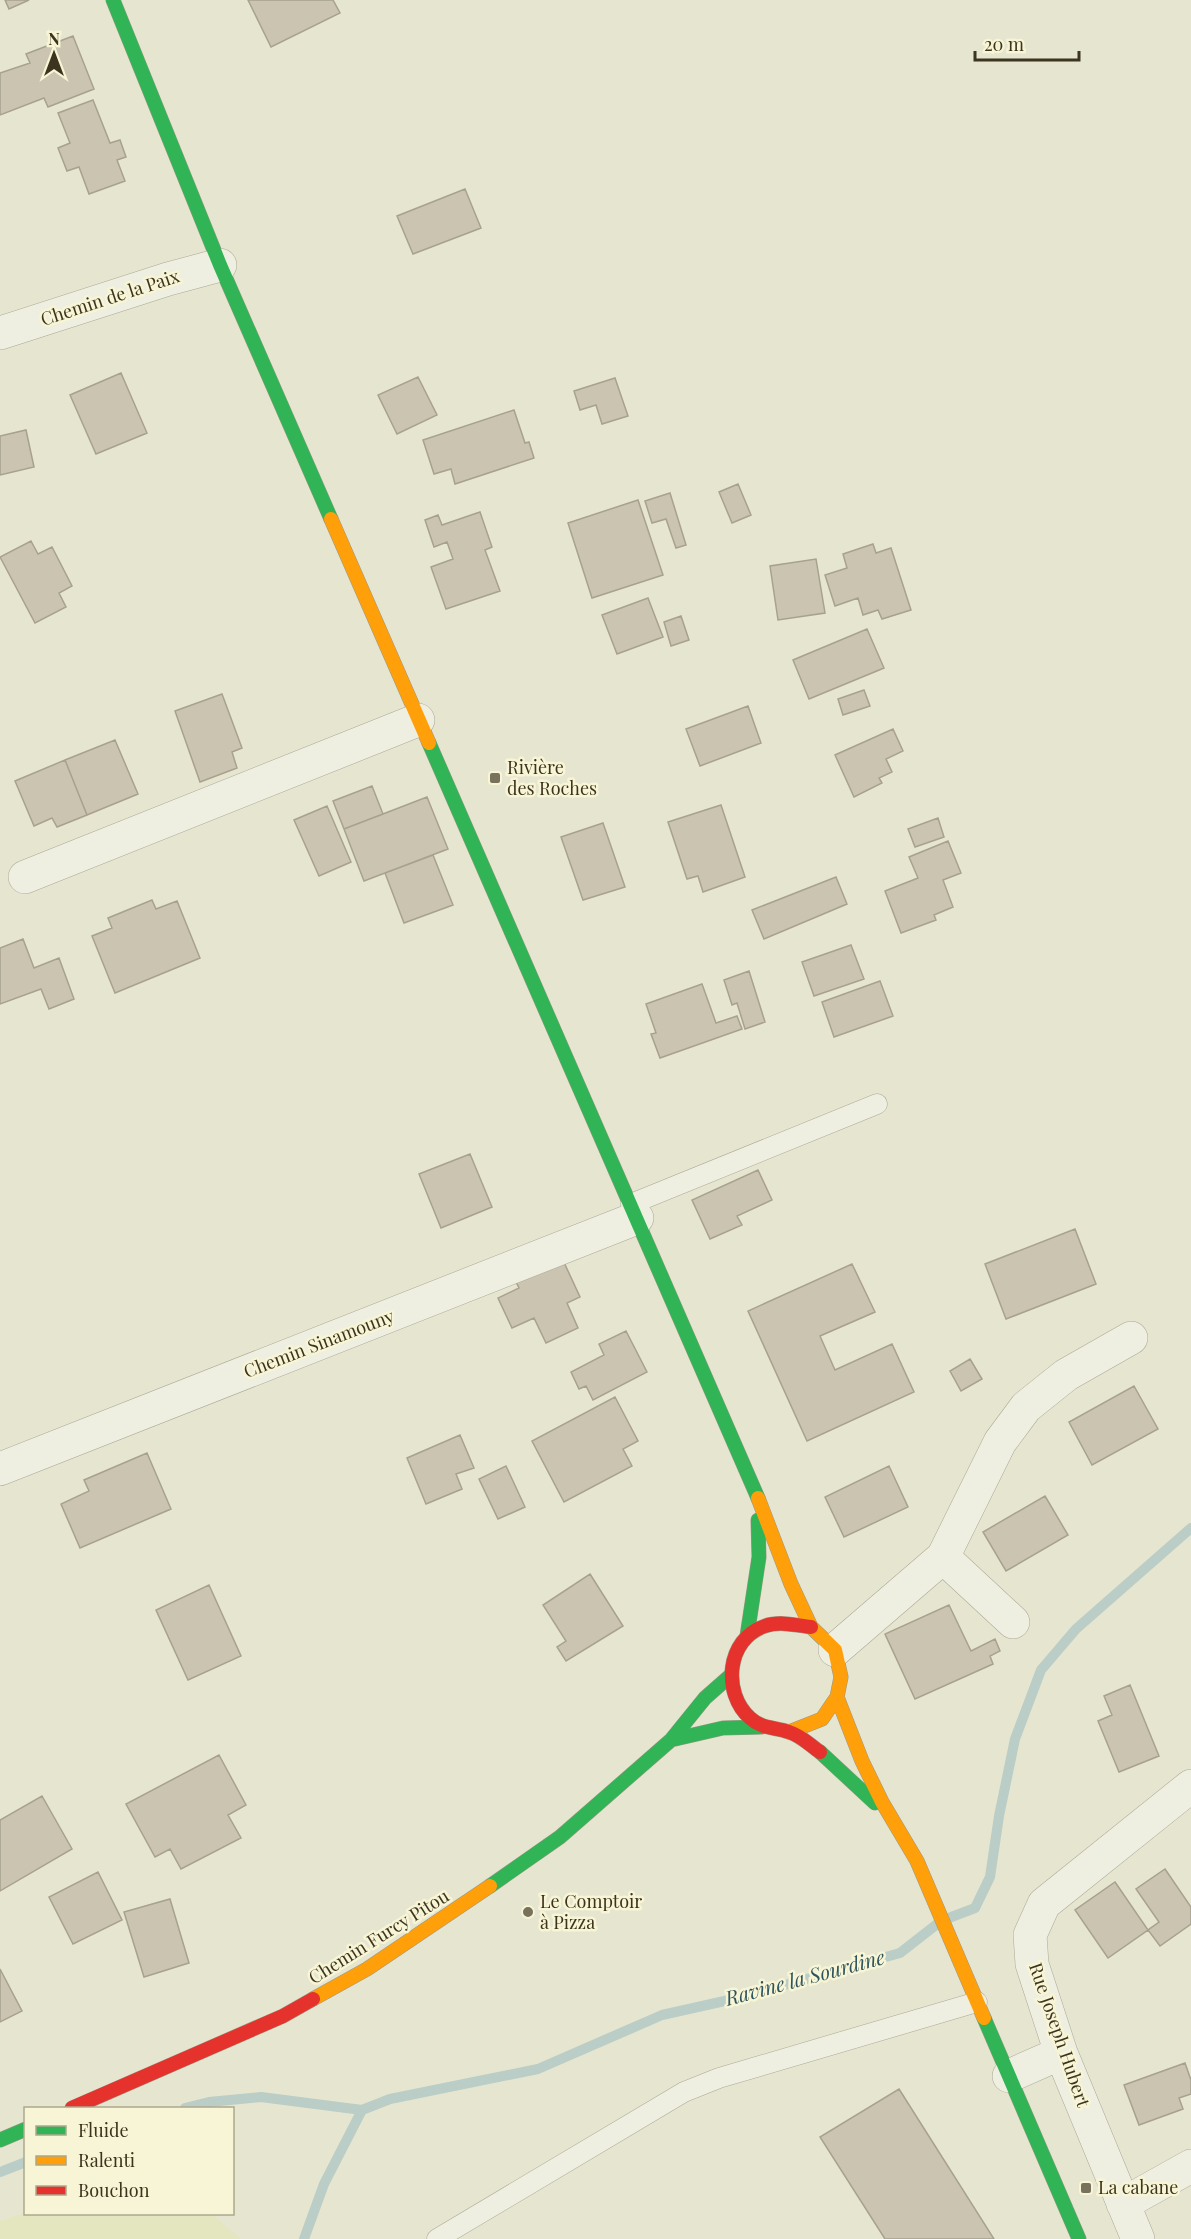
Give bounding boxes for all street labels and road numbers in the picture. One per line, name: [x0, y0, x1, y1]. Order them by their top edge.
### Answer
street label: Chemin de la Paix: [37, 263, 183, 331]
street label: Chemin Sinamouny: [240, 1303, 397, 1383]
street label: Chemin Furcy Pitou: [304, 1883, 454, 1989]
street label: Rue Joseph Hubert: [1024, 1959, 1096, 2111]

